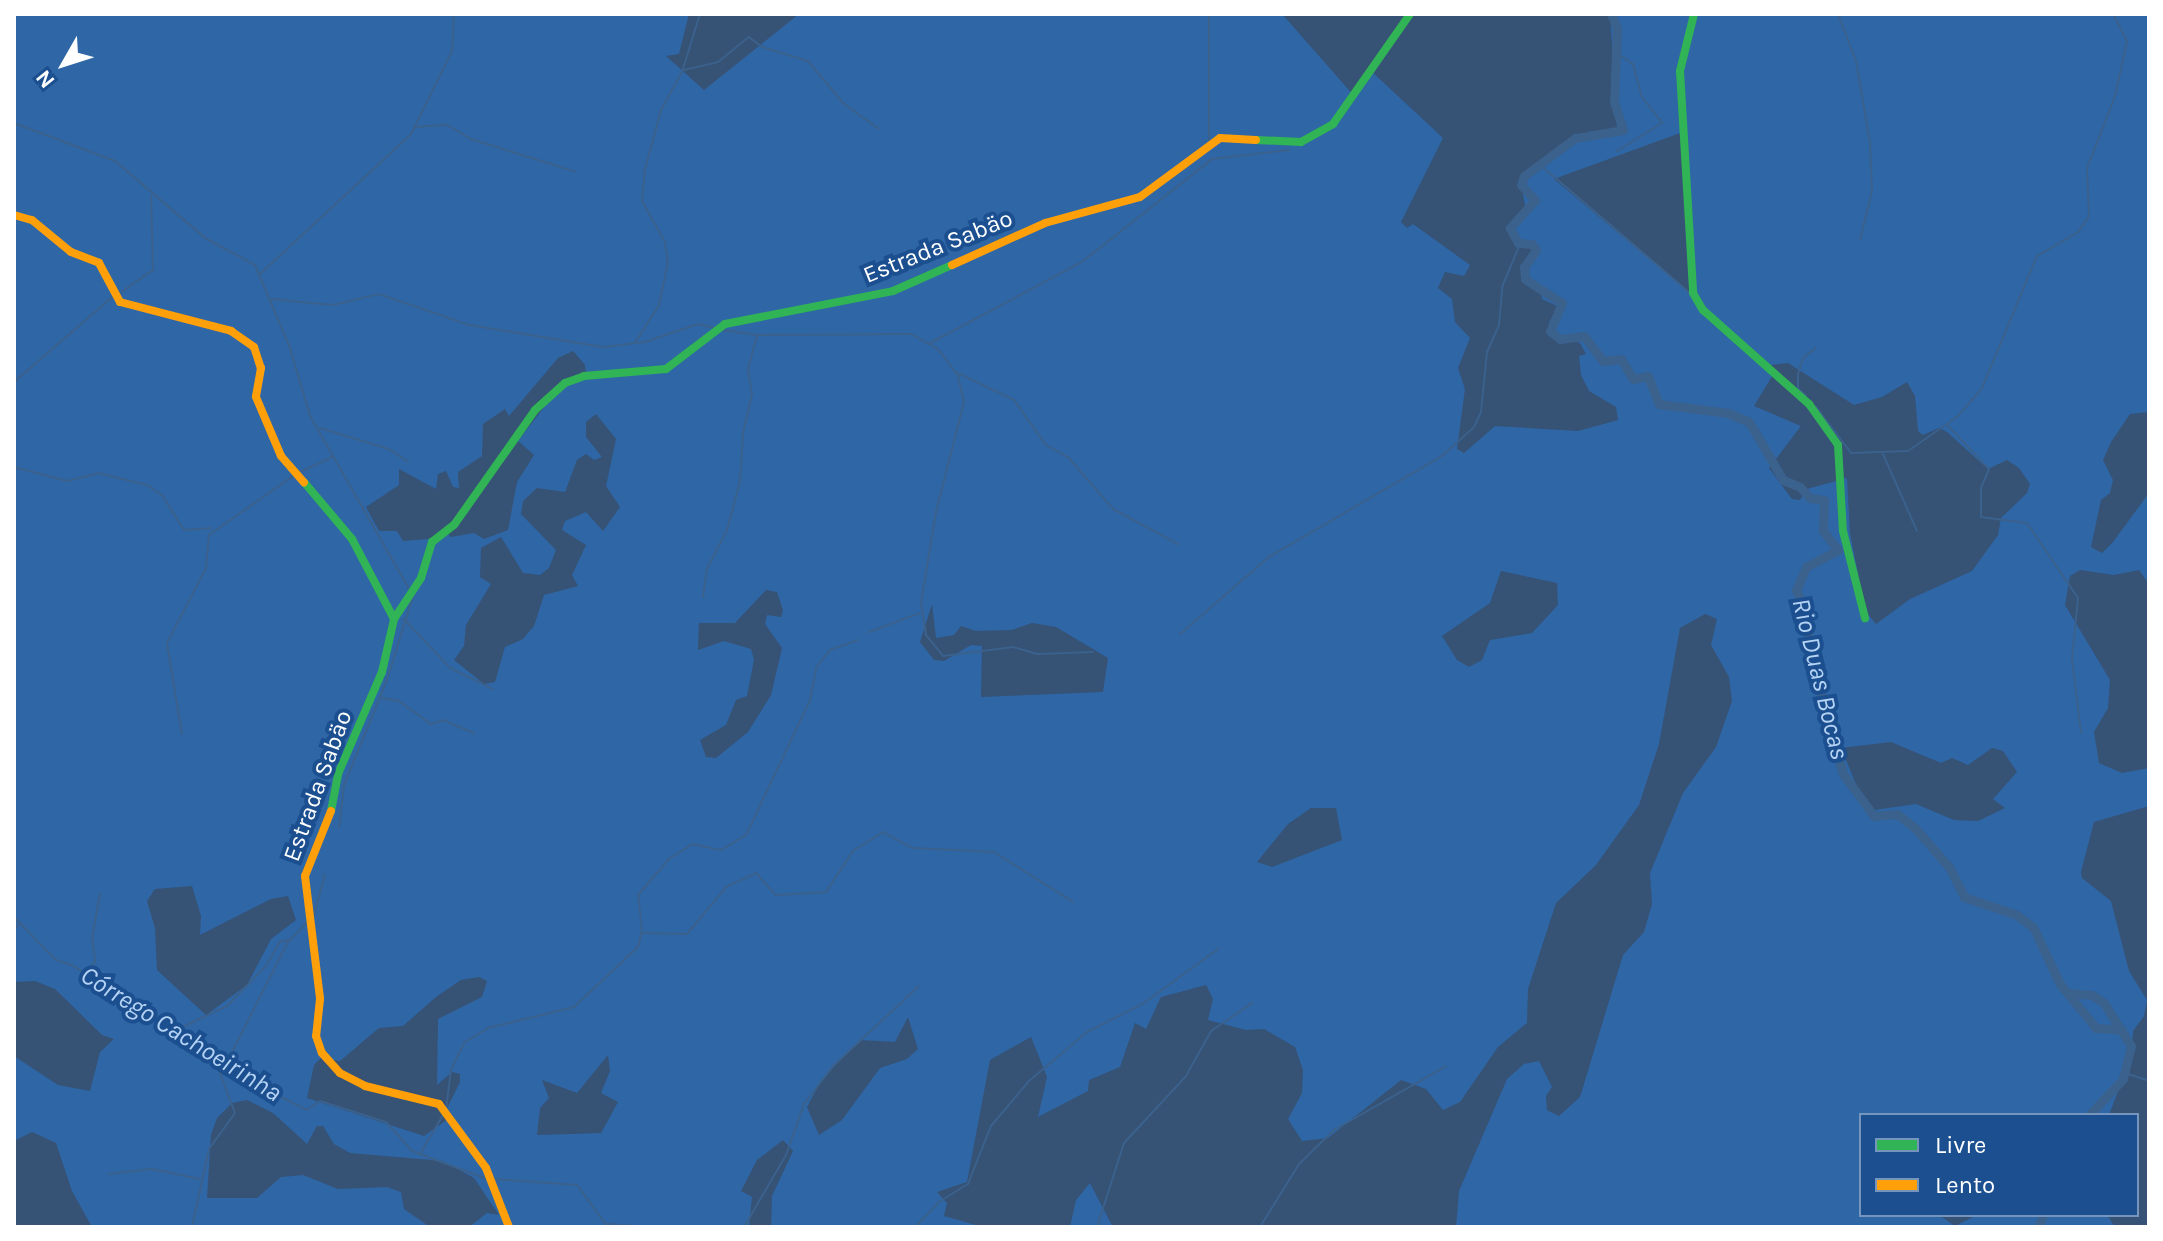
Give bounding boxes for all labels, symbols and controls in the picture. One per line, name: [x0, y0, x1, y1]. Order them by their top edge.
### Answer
north arrow: [24, 24, 104, 104]
text: N: [30, 65, 60, 93]
street label: Estrada Sabäo: [859, 204, 1017, 290]
water label: Rio Duas Bocas: [1785, 595, 1855, 763]
street label: Estrada Sabäo: [277, 707, 359, 865]
water label: Córrego Cachoeirinha: [75, 960, 287, 1108]
legend: [1859, 1113, 2139, 1217]
text: Livre: [1935, 1131, 1986, 1159]
text: Lento: [1935, 1171, 1995, 1199]

